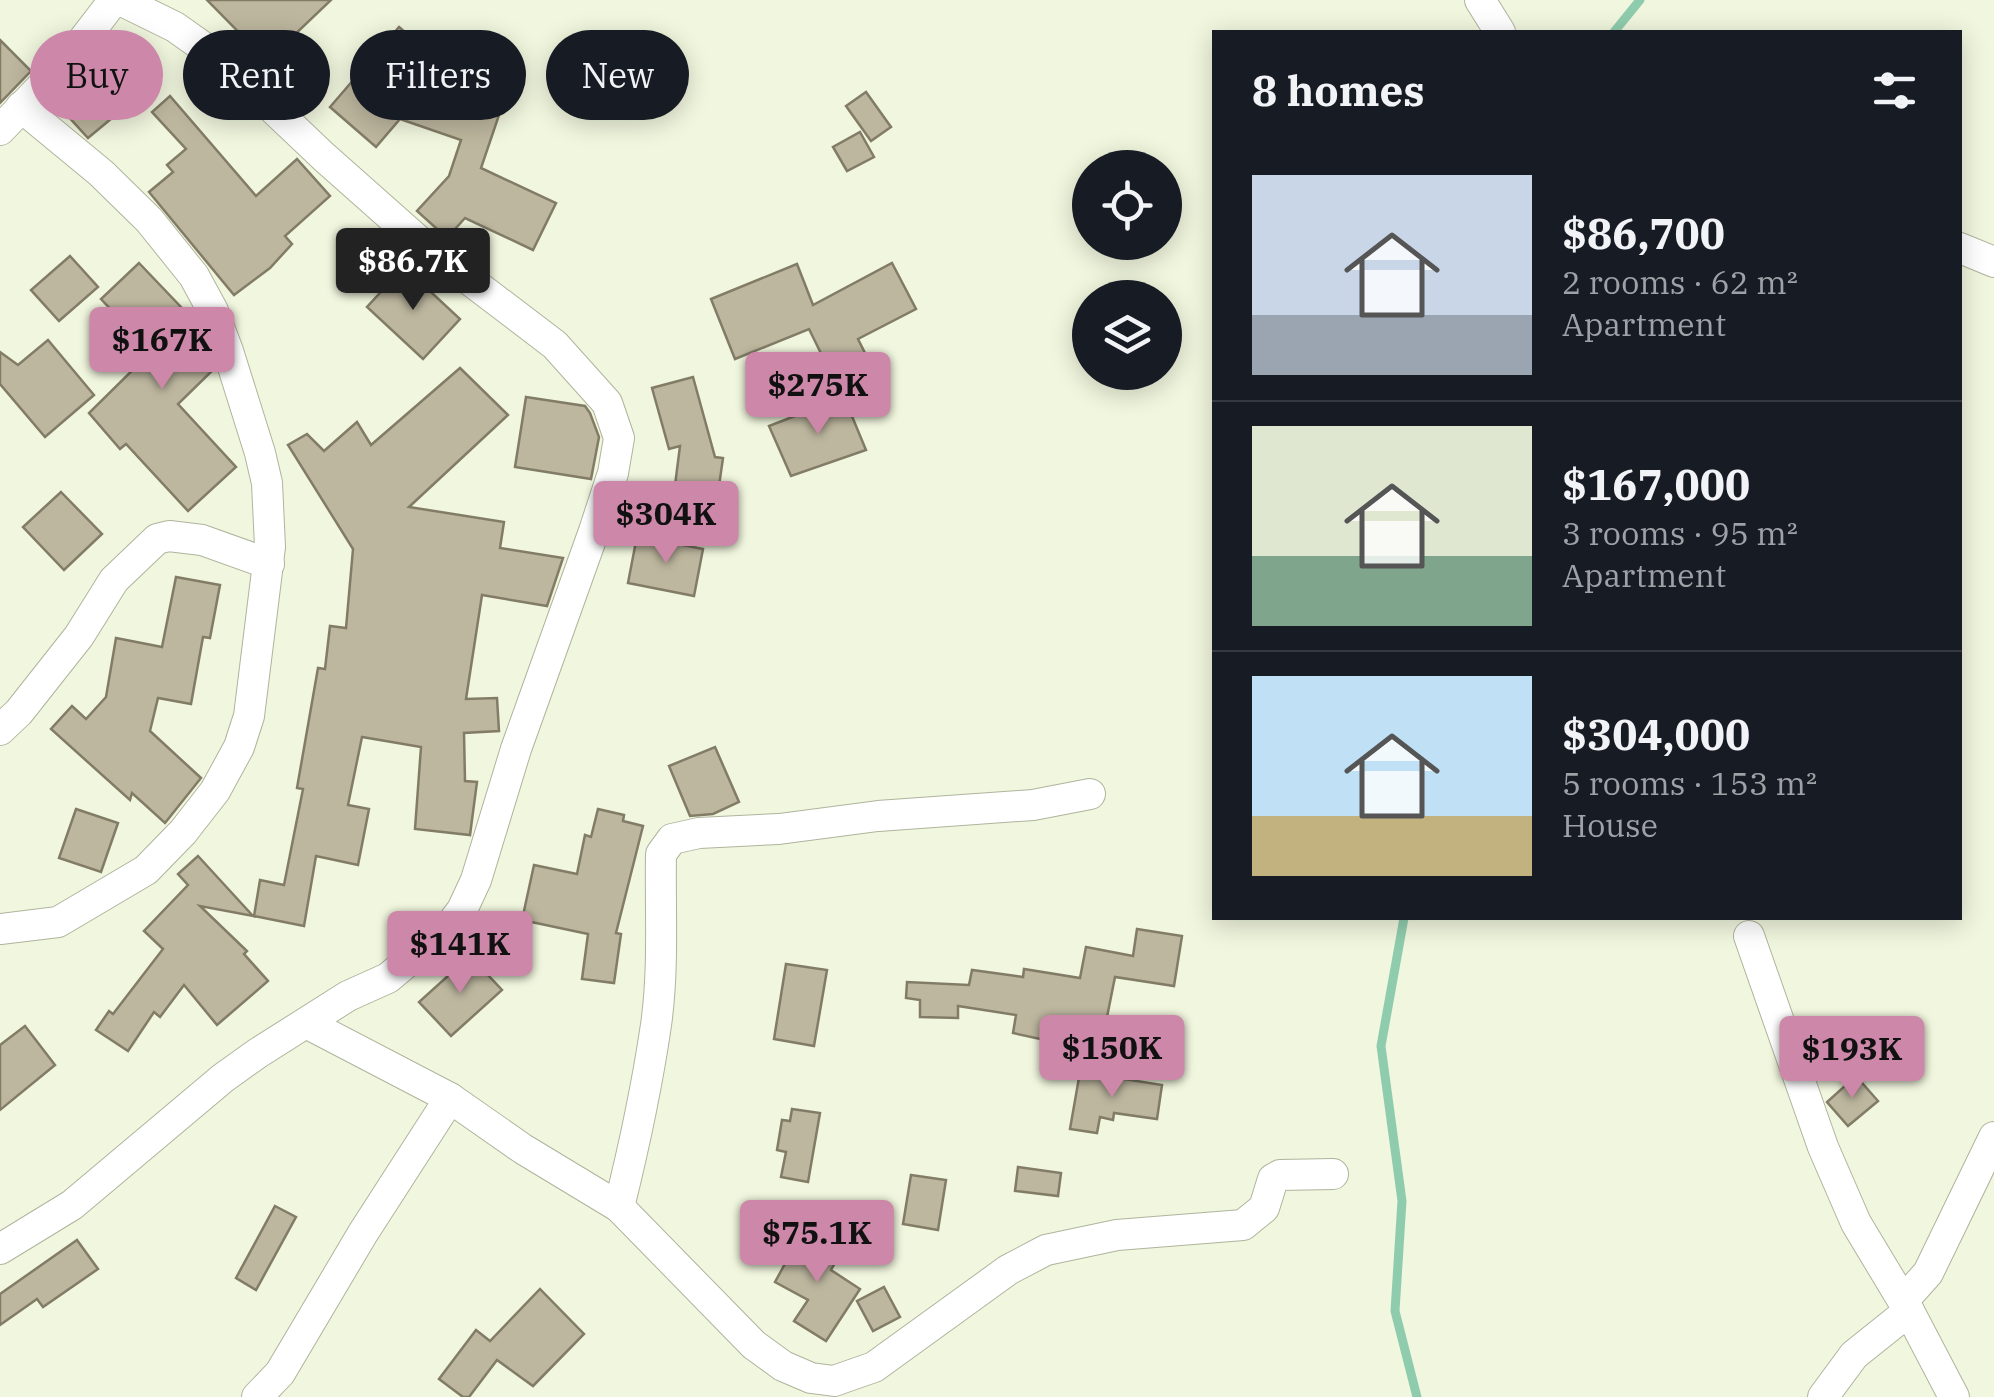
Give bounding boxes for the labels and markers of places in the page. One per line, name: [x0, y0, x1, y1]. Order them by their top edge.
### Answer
pin: $86.7K: [332, 228, 494, 313]
pin: $167K: [92, 307, 232, 392]
pin: $275K: [748, 352, 888, 437]
pin: $304K: [596, 481, 736, 566]
pin: $141K: [390, 911, 530, 996]
pin: $150K: [1042, 1015, 1182, 1100]
pin: $193K: [1782, 1016, 1922, 1101]
pin: $75.1K: [736, 1200, 898, 1285]

